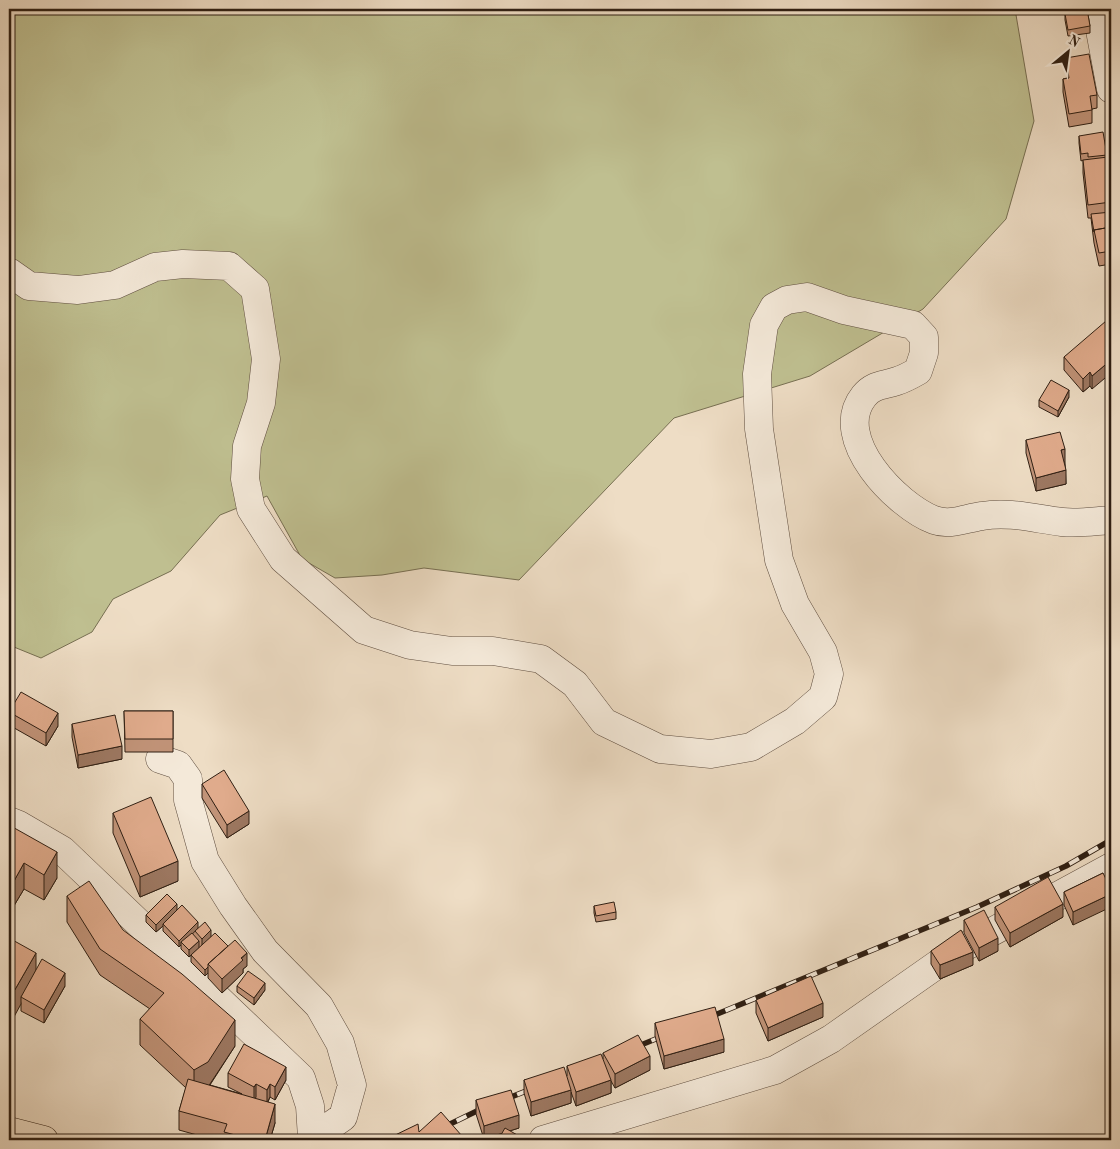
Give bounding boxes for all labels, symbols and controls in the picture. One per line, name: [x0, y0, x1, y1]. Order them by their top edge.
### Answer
north arrow: [1042, 28, 1092, 78]
text: N: [1066, 33, 1082, 50]

